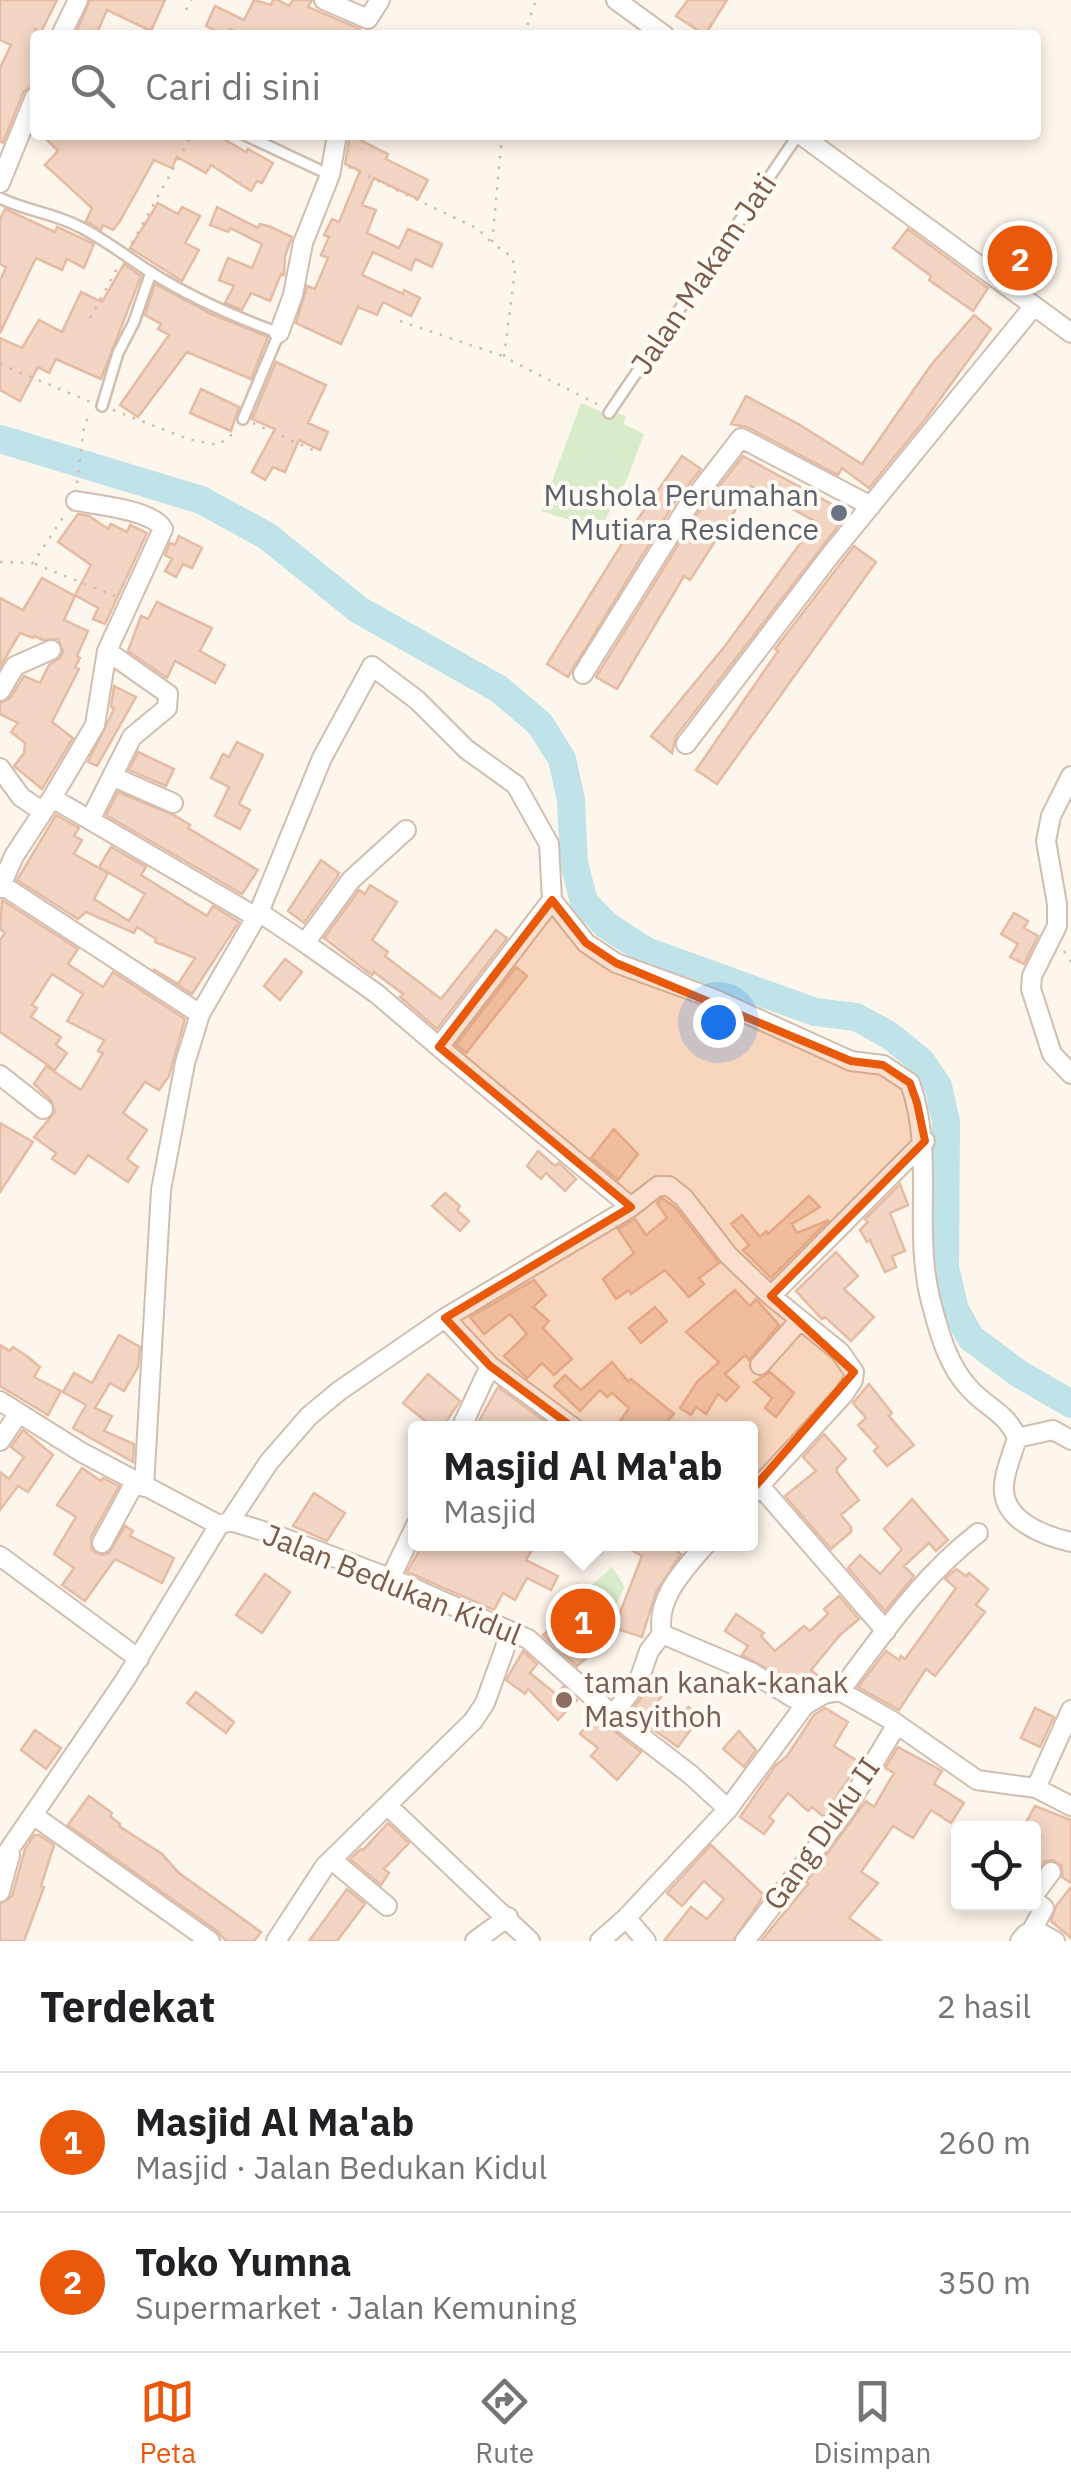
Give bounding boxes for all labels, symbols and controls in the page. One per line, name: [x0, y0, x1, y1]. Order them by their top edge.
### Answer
search box: [30, 30, 1041, 140]
icon: search: [65, 58, 120, 113]
text: Cari di sini: [145, 61, 321, 110]
street label: Jalan Makam Jati: [621, 165, 784, 381]
pin: 2: [988, 220, 1052, 296]
place label: Mushola Perumahan Mutiara Residence: [543, 475, 819, 548]
marker: Mushola Perumahan Mutiara Residence: [828, 502, 850, 524]
your location: [693, 997, 744, 1048]
popup: [408, 1421, 758, 1551]
text: Masjid Al Ma'ab: [443, 1441, 723, 1490]
text: Masjid: [443, 1490, 537, 1532]
street label: Jalan Bedukan Kidul: [258, 1514, 527, 1653]
pin: 1: [550, 1584, 616, 1658]
place label: taman kanak-kanak Masyithoh: [584, 1662, 849, 1735]
marker: taman kanak-kanak Masyithoh: [553, 1689, 575, 1711]
street label: Gang Duku II: [754, 1749, 888, 1917]
map controls: [951, 1821, 1041, 1911]
button: locate: [951, 1821, 1041, 1911]
text: Terdekat: [40, 1979, 215, 2034]
text: 2 hasil: [937, 1985, 1031, 2027]
text: Masjid Al Ma'ab: [135, 2097, 414, 2146]
text: 1: [63, 2121, 82, 2163]
text: 260 m: [938, 2121, 1031, 2163]
text: Masjid · Jalan Bedukan Kidul: [135, 2146, 547, 2188]
text: Toko Yumna: [135, 2237, 352, 2286]
text: 2: [63, 2261, 82, 2303]
text: 350 m: [938, 2261, 1031, 2303]
text: Supermarket · Jalan Kemuning: [135, 2286, 576, 2328]
tab: Peta: [140, 2374, 196, 2471]
tab: Rute: [475, 2374, 534, 2471]
tab: Disimpan: [813, 2374, 931, 2471]

